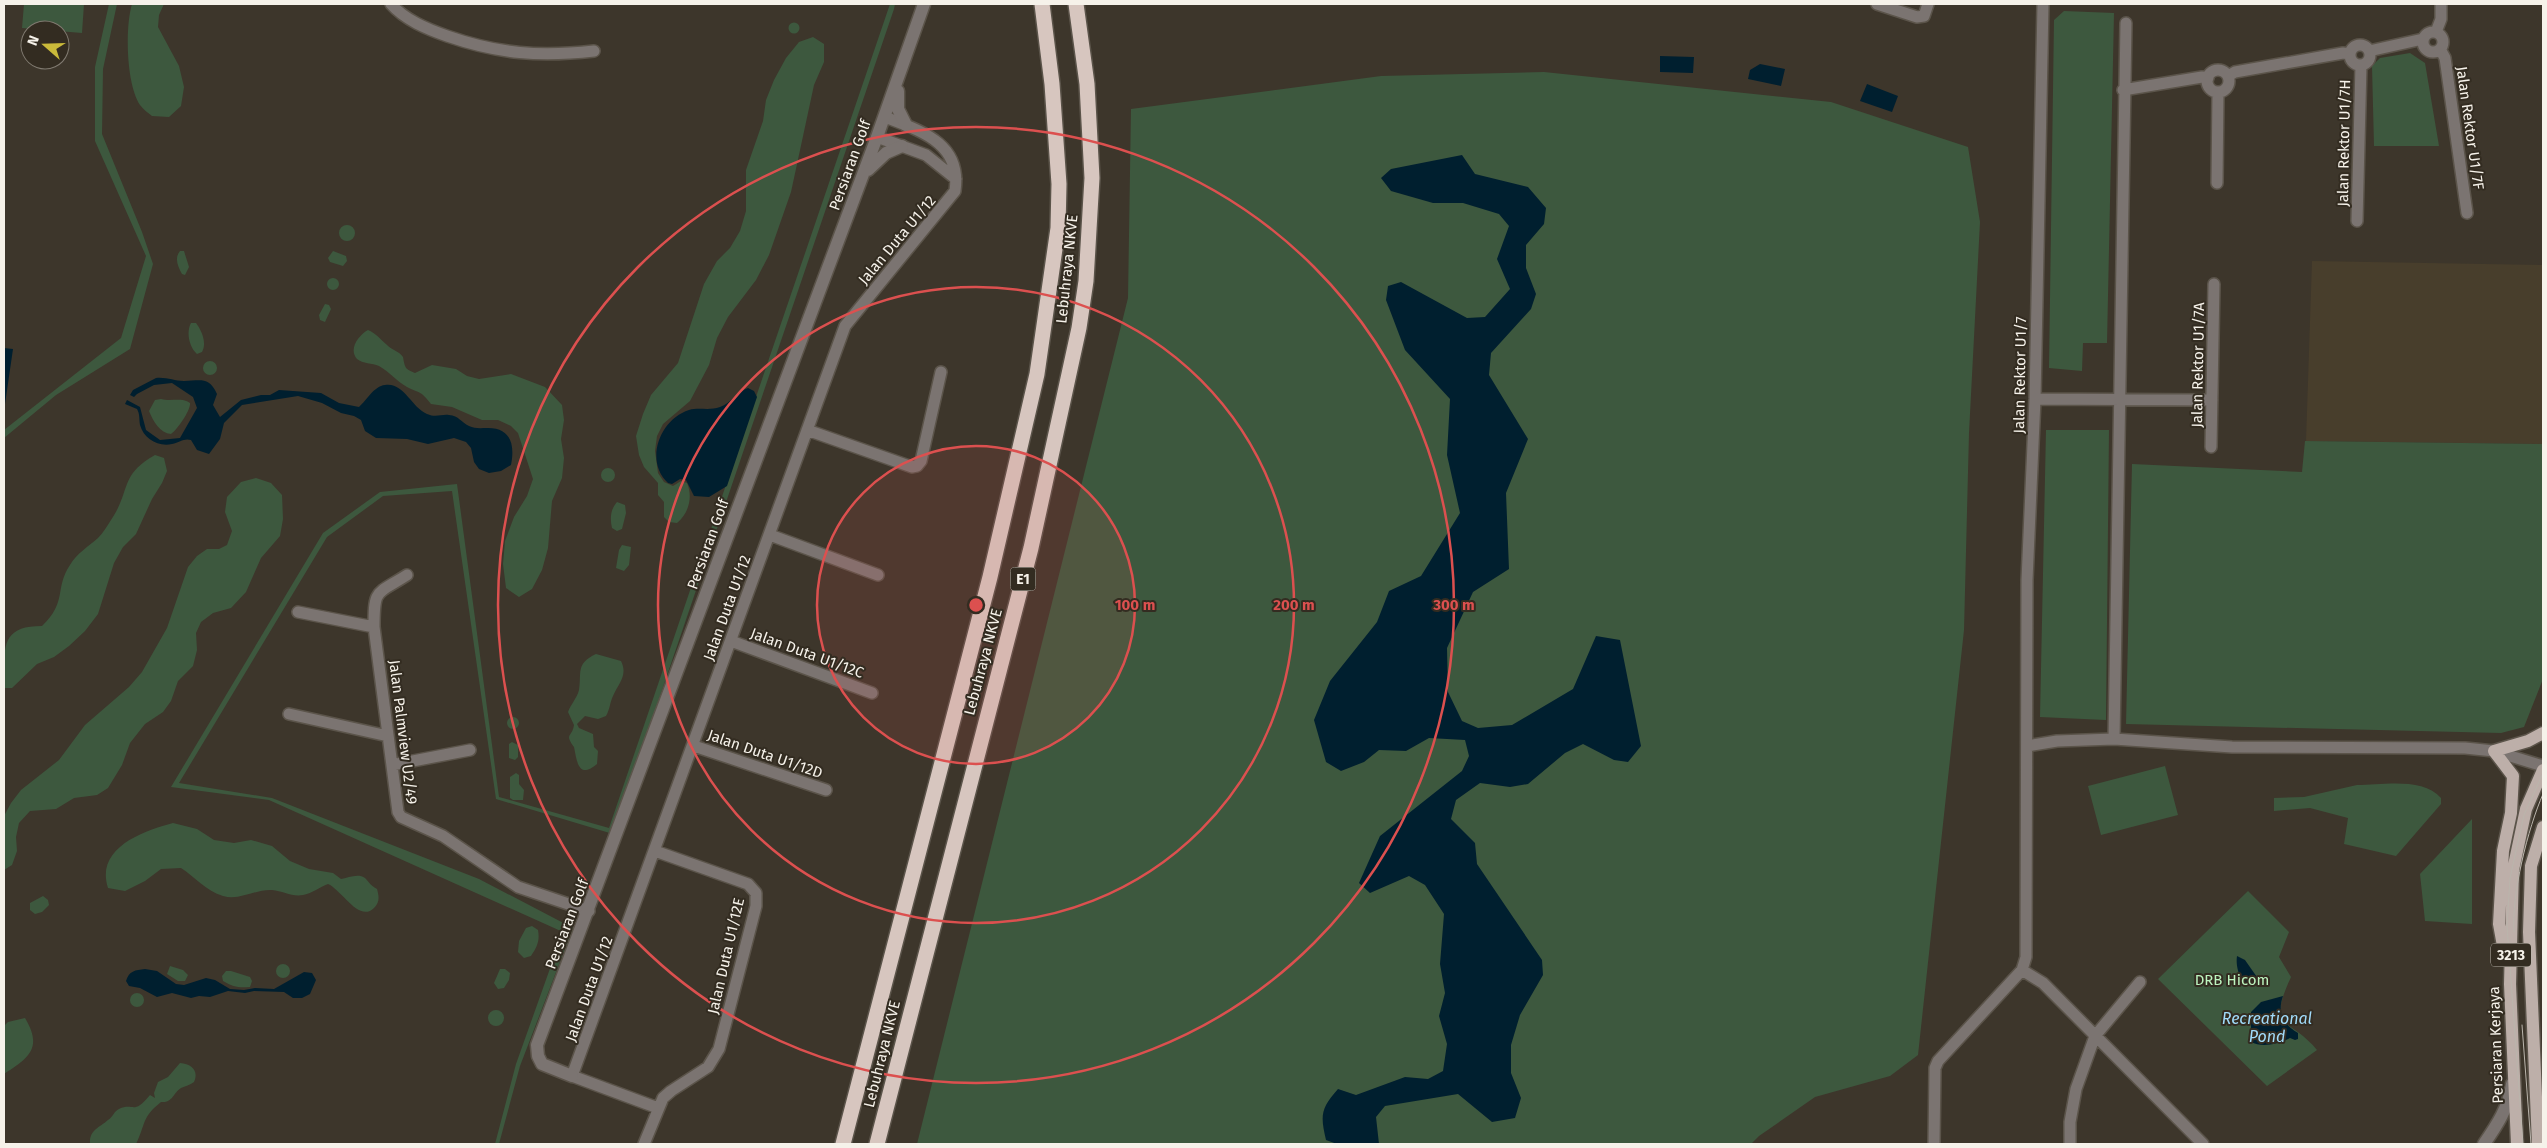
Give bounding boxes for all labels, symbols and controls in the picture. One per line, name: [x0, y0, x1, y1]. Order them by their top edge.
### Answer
north arrow: [20, 20, 70, 70]
text: N: [24, 33, 43, 48]
street label: Jalan Rektor U1/7F: [2452, 65, 2488, 191]
street label: Jalan Rektor U1/7H: [2334, 79, 2354, 207]
street label: Persiaran Golf: [825, 116, 875, 213]
street label: Jalan Duta U1/12: [854, 192, 940, 288]
street label: Lebuhraya NKVE: [1052, 214, 1082, 324]
street label: Jalan Rektor U1/7A: [2188, 302, 2208, 428]
street label: Jalan Rektor U1/7: [2010, 316, 2030, 434]
street label: Persiaran Golf: [683, 495, 733, 592]
street label: Jalan Duta U1/12: [700, 553, 754, 663]
road number: E1: [1010, 568, 1036, 590]
centre of rings: [967, 596, 985, 614]
text: 100 m: [1115, 596, 1155, 614]
text: 200 m: [1273, 596, 1315, 614]
text: 300 m: [1432, 596, 1475, 614]
street label: Lebuhraya NKVE: [960, 607, 1006, 717]
street label: Jalan Duta U1/12C: [748, 624, 867, 682]
street label: Jalan Palmview U2/49: [385, 659, 421, 805]
street label: Jalan Duta U1/12D: [705, 726, 825, 782]
street label: Persiaran Golf: [542, 875, 593, 972]
street label: Jalan Duta U1/12E: [704, 896, 748, 1016]
street label: Jalan Duta U1/12: [562, 934, 616, 1044]
road number: 3213: [2491, 944, 2531, 966]
park label: DRB Hicom: [2195, 971, 2269, 989]
street label: Persiaran Kerjaya: [2485, 986, 2507, 1104]
street label: Lebuhraya NKVE: [860, 999, 904, 1109]
water label: Recreational Pond: [2222, 1009, 2312, 1046]

